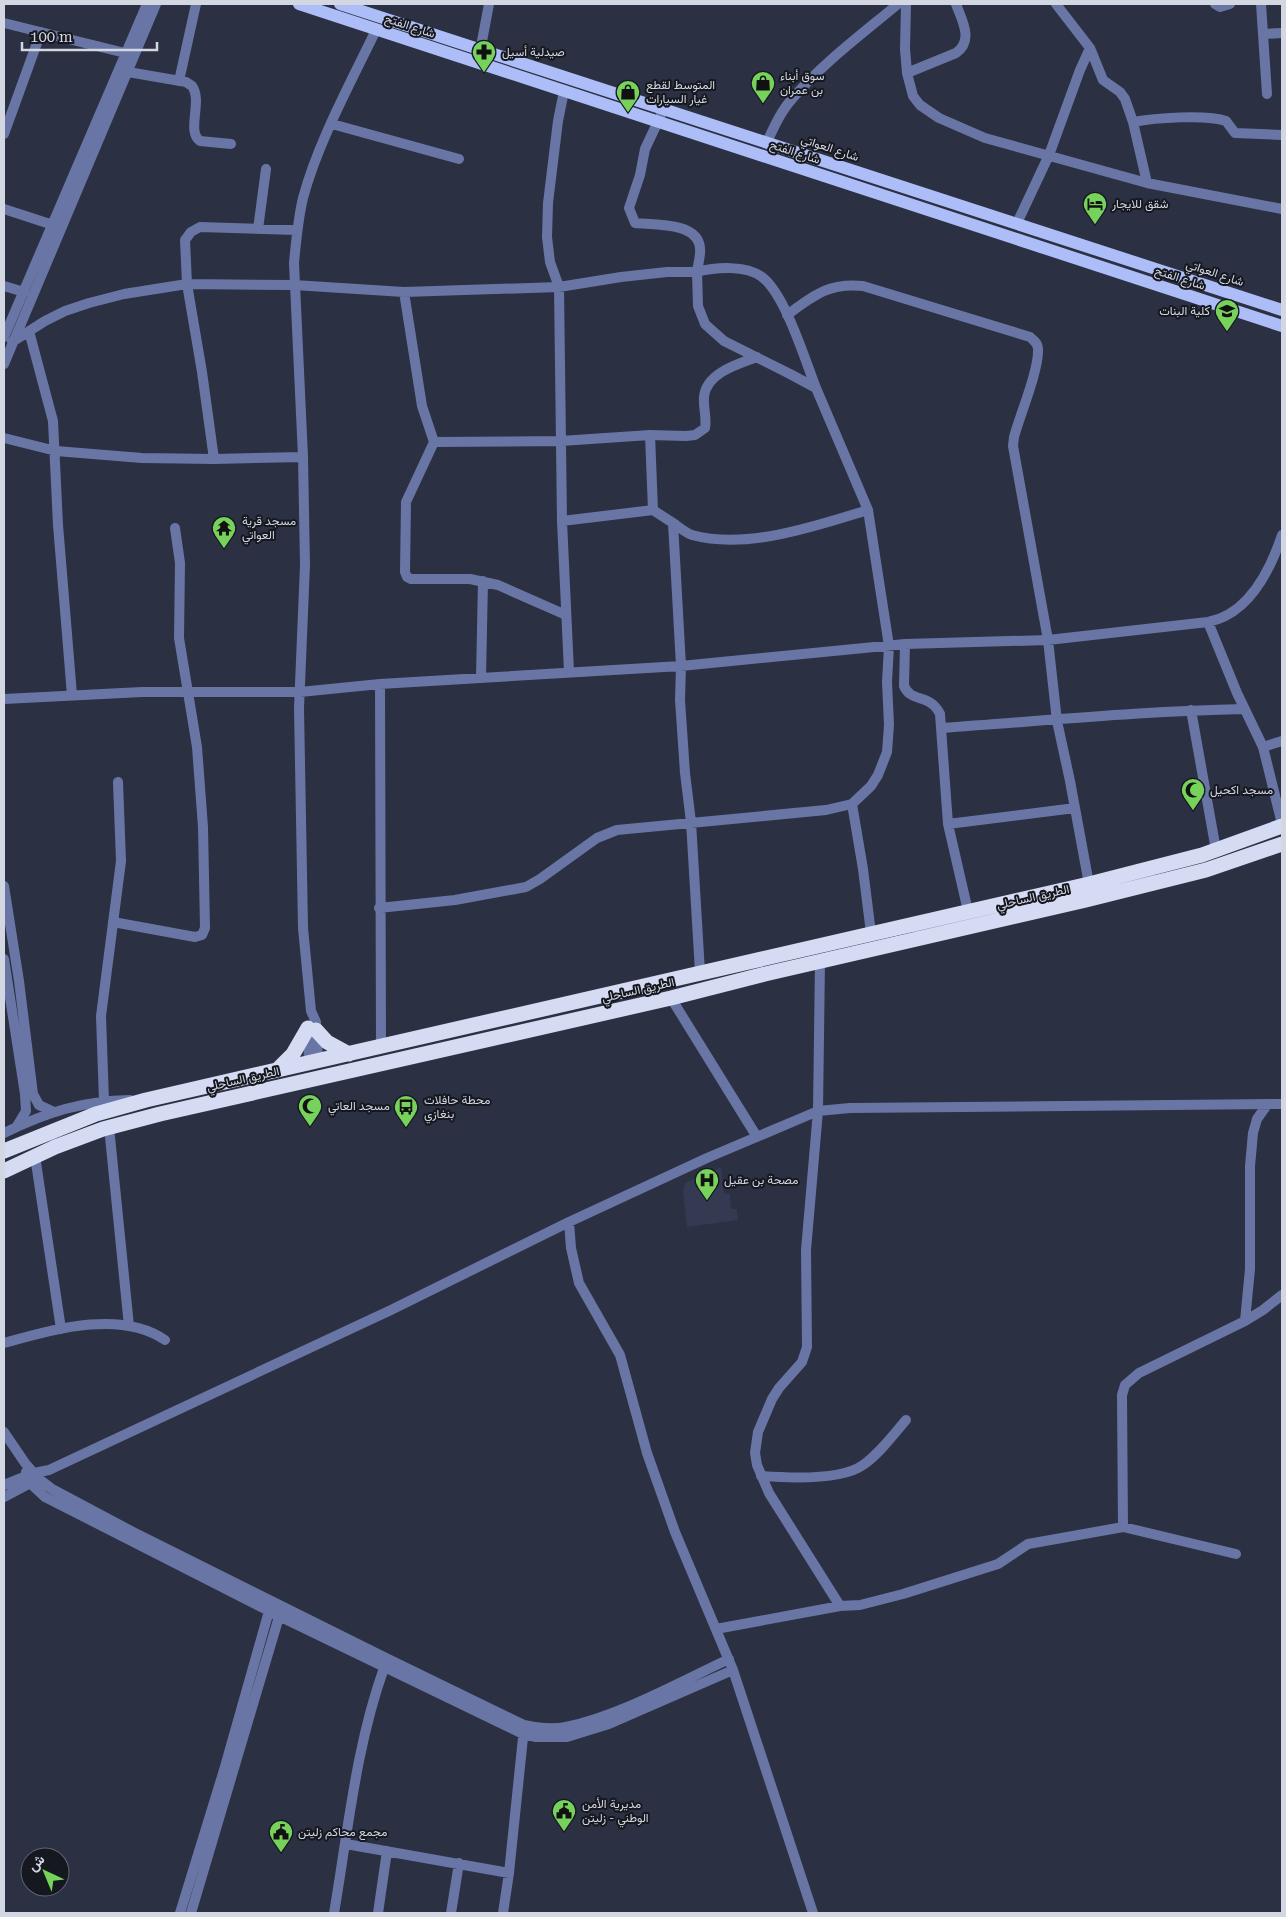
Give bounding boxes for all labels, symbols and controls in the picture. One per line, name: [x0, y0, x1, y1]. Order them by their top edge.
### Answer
street label: شارع الفتح: [383, 11, 437, 43]
scale bar: [22, 20, 158, 52]
text: 100 m: [30, 28, 73, 46]
pharmacy icon: صيدلية أسيل: [471, 39, 497, 73]
place label: صيدلية أسيل: [502, 45, 565, 60]
place label: سوق أبناء بن عمران: [780, 69, 825, 98]
shop icon: سوق أبناء بن عمران: [750, 70, 776, 104]
place label: المتوسط لقطع غيار السيارات: [646, 78, 715, 107]
shop icon: المتوسط لقطع غيار السيارات: [615, 79, 641, 113]
street label: شارع العواتي: [798, 132, 861, 167]
street label: شارع الفتح: [768, 137, 822, 169]
hotel icon: شقق للايجار: [1082, 191, 1108, 225]
place label: شقق للايجار: [1111, 197, 1169, 212]
street label: شارع العواتي: [1183, 257, 1246, 292]
street label: شارع الفتح: [1153, 263, 1207, 295]
school or university icon: كلية البنات: [1214, 298, 1240, 332]
place label: كلية البنات: [1159, 304, 1210, 318]
place label: مسجد قرية العواتي: [242, 514, 296, 545]
temple icon: مسجد قرية العواتي: [211, 515, 237, 549]
mosque icon: مسجد اكحيل: [1180, 777, 1206, 811]
place label: مسجد اكحيل: [1210, 783, 1273, 798]
street label: الطريق الساحلي: [995, 882, 1071, 915]
street label: الطريق الساحلي: [600, 975, 676, 1008]
street label: الطريق الساحلي: [205, 1064, 281, 1097]
mosque icon: مسجد العاتي: [297, 1093, 323, 1127]
place label: محطة حافلات بنغازي: [424, 1093, 490, 1124]
bus stop icon: محطة حافلات بنغازي: [393, 1094, 419, 1128]
place label: مسجد العاتي: [328, 1099, 390, 1116]
hospital icon: مصحة بن عقيل: [694, 1167, 720, 1201]
place label: مصحة بن عقيل: [724, 1173, 798, 1188]
place label: مديرية الأمن الوطني - زليتن: [582, 1797, 649, 1828]
public building icon: مديرية الأمن الوطني - زليتن: [551, 1798, 577, 1832]
public building icon: مجمع محاكم زليتن: [268, 1819, 294, 1853]
place label: مجمع محاكم زليتن: [298, 1825, 387, 1841]
north arrow: [20, 1847, 70, 1897]
text: ش: [24, 1851, 48, 1875]

